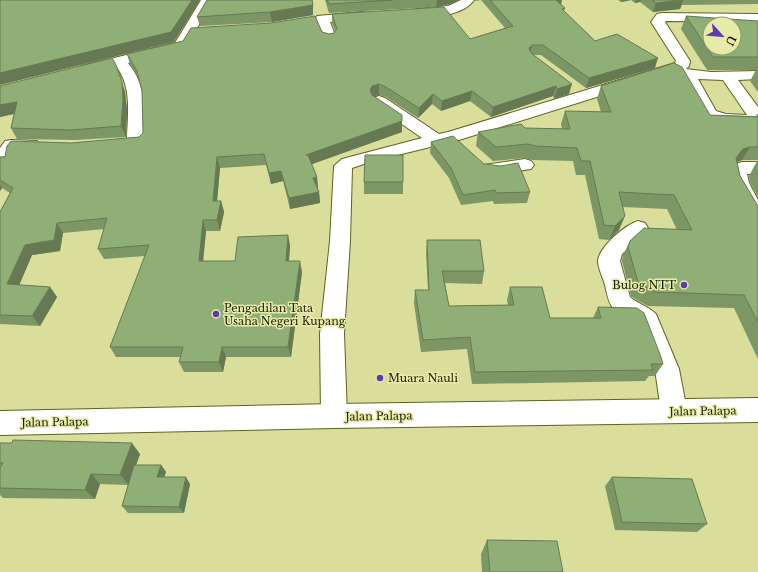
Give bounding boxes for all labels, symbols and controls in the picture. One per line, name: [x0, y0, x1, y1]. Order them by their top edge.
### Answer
north arrow: [702, 16, 742, 56]
text: U: [722, 33, 739, 48]
place label: Bulog NTT: [612, 278, 676, 292]
marker: Bulog NTT: [679, 280, 689, 290]
place label: Pengadilan Tata Usaha Negeri Kupang: [224, 301, 346, 328]
marker: Pengadilan Tata Usaha Negeri Kupang: [211, 309, 221, 319]
place label: Muara Nauli: [388, 371, 458, 385]
marker: Muara Nauli: [375, 373, 385, 383]
street label: Jalan Palapa: [667, 403, 738, 419]
street label: Jalan Palapa: [343, 408, 414, 424]
street label: Jalan Palapa: [19, 414, 90, 430]

